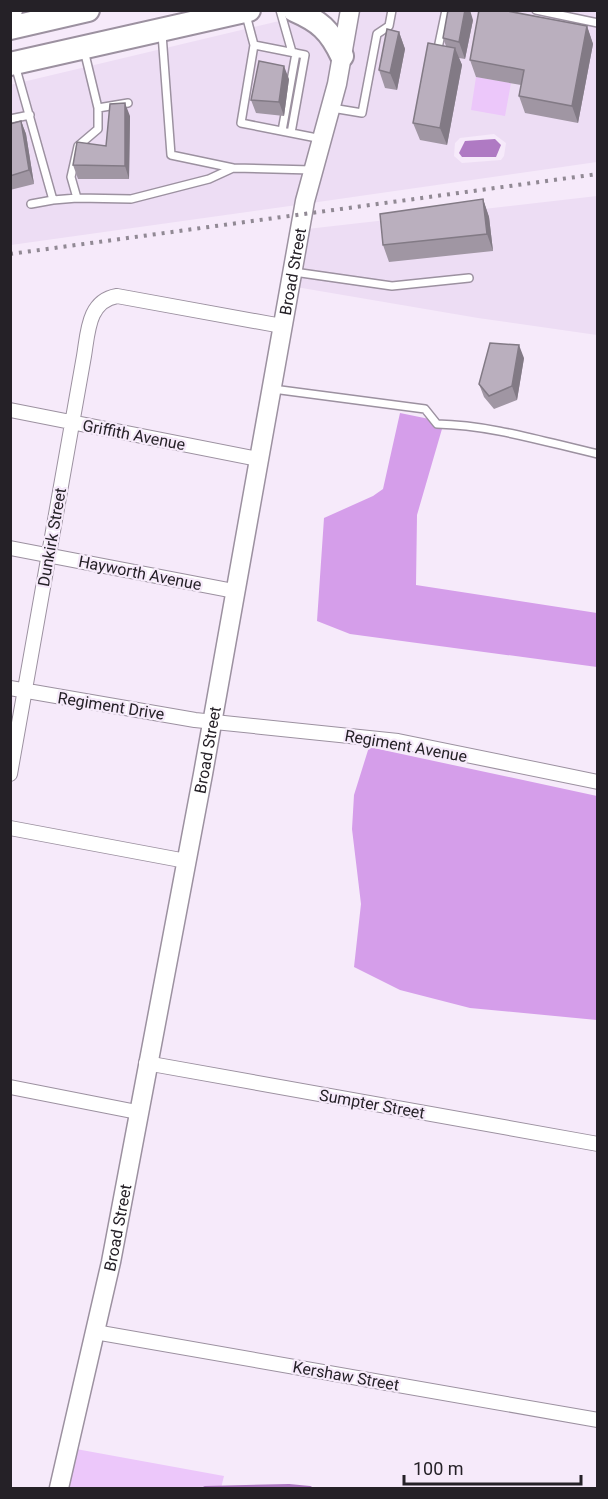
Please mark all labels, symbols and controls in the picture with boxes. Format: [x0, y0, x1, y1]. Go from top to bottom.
street label: Broad Street [275, 226, 310, 317]
street label: Griffith Avenue [81, 416, 187, 454]
street label: Dunkirk Street [34, 486, 70, 588]
street label: Hayworth Avenue [77, 552, 203, 594]
street label: Regiment Drive [56, 688, 166, 724]
street label: Broad Street [190, 705, 224, 795]
street label: Regiment Avenue [343, 726, 469, 766]
street label: Sumpter Street [318, 1085, 426, 1123]
street label: Broad Street [100, 1182, 135, 1273]
street label: Kershaw Street [291, 1357, 401, 1395]
scale bar [404, 1448, 581, 1486]
text: 100 m [413, 1458, 464, 1479]

